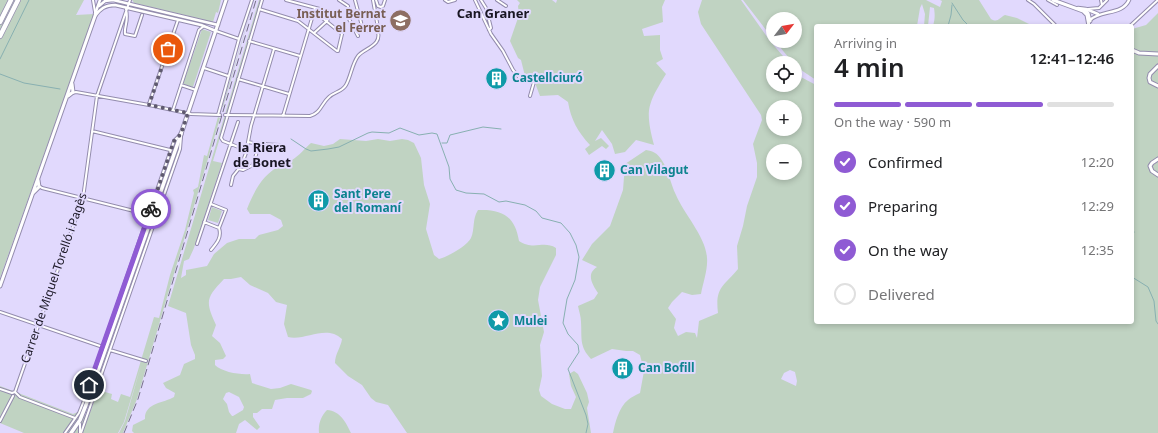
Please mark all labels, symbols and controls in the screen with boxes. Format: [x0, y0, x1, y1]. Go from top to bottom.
district label: Can Graner [457, 4, 530, 22]
place label: Institut Bernat el Ferrer [297, 5, 387, 36]
school or university icon: Institut Bernat el Ferrer [388, 8, 414, 34]
north arrow [766, 12, 802, 48]
map controls [766, 12, 802, 180]
pin [151, 32, 185, 66]
text: Arriving in [834, 34, 897, 52]
icon: bag [157, 38, 179, 60]
text: 12:41–12:46 [1030, 48, 1114, 68]
text: 4 min [834, 49, 905, 85]
button: locate [766, 56, 802, 92]
building icon: Castellciuró [484, 65, 510, 91]
place label: Castellciuró [512, 69, 583, 86]
button: + [766, 100, 802, 136]
text: On the way · 590 m [834, 113, 951, 131]
district label: la Riera de Bonet [233, 138, 291, 171]
button: − [766, 144, 802, 180]
icon: check [834, 151, 856, 173]
text: Confirmed [868, 152, 943, 172]
text: 12:20 [1081, 153, 1114, 171]
building icon: Can Vilagut [592, 157, 618, 183]
place label: Can Vilagut [620, 161, 689, 178]
place label: Sant Pere del Romaní [334, 185, 403, 216]
building icon: Sant Pere del Romaní [306, 188, 332, 214]
courier [131, 189, 171, 229]
street label: Carrer de Miquel Torelló i Pagès [16, 190, 91, 365]
icon: check [834, 195, 856, 217]
text: Preparing [868, 196, 938, 216]
text: 12:29 [1081, 197, 1114, 215]
icon: bike [140, 198, 162, 220]
icon: check [834, 239, 856, 261]
text: On the way [868, 240, 948, 260]
text: 12:35 [1081, 241, 1114, 259]
text: Delivered [868, 284, 935, 304]
place icon: Mulei [486, 308, 512, 334]
place label: Mulei [514, 312, 547, 329]
building icon: Can Bofill [609, 355, 635, 381]
place label: Can Bofill [638, 359, 695, 376]
pin [72, 368, 106, 402]
icon: home [78, 374, 100, 396]

